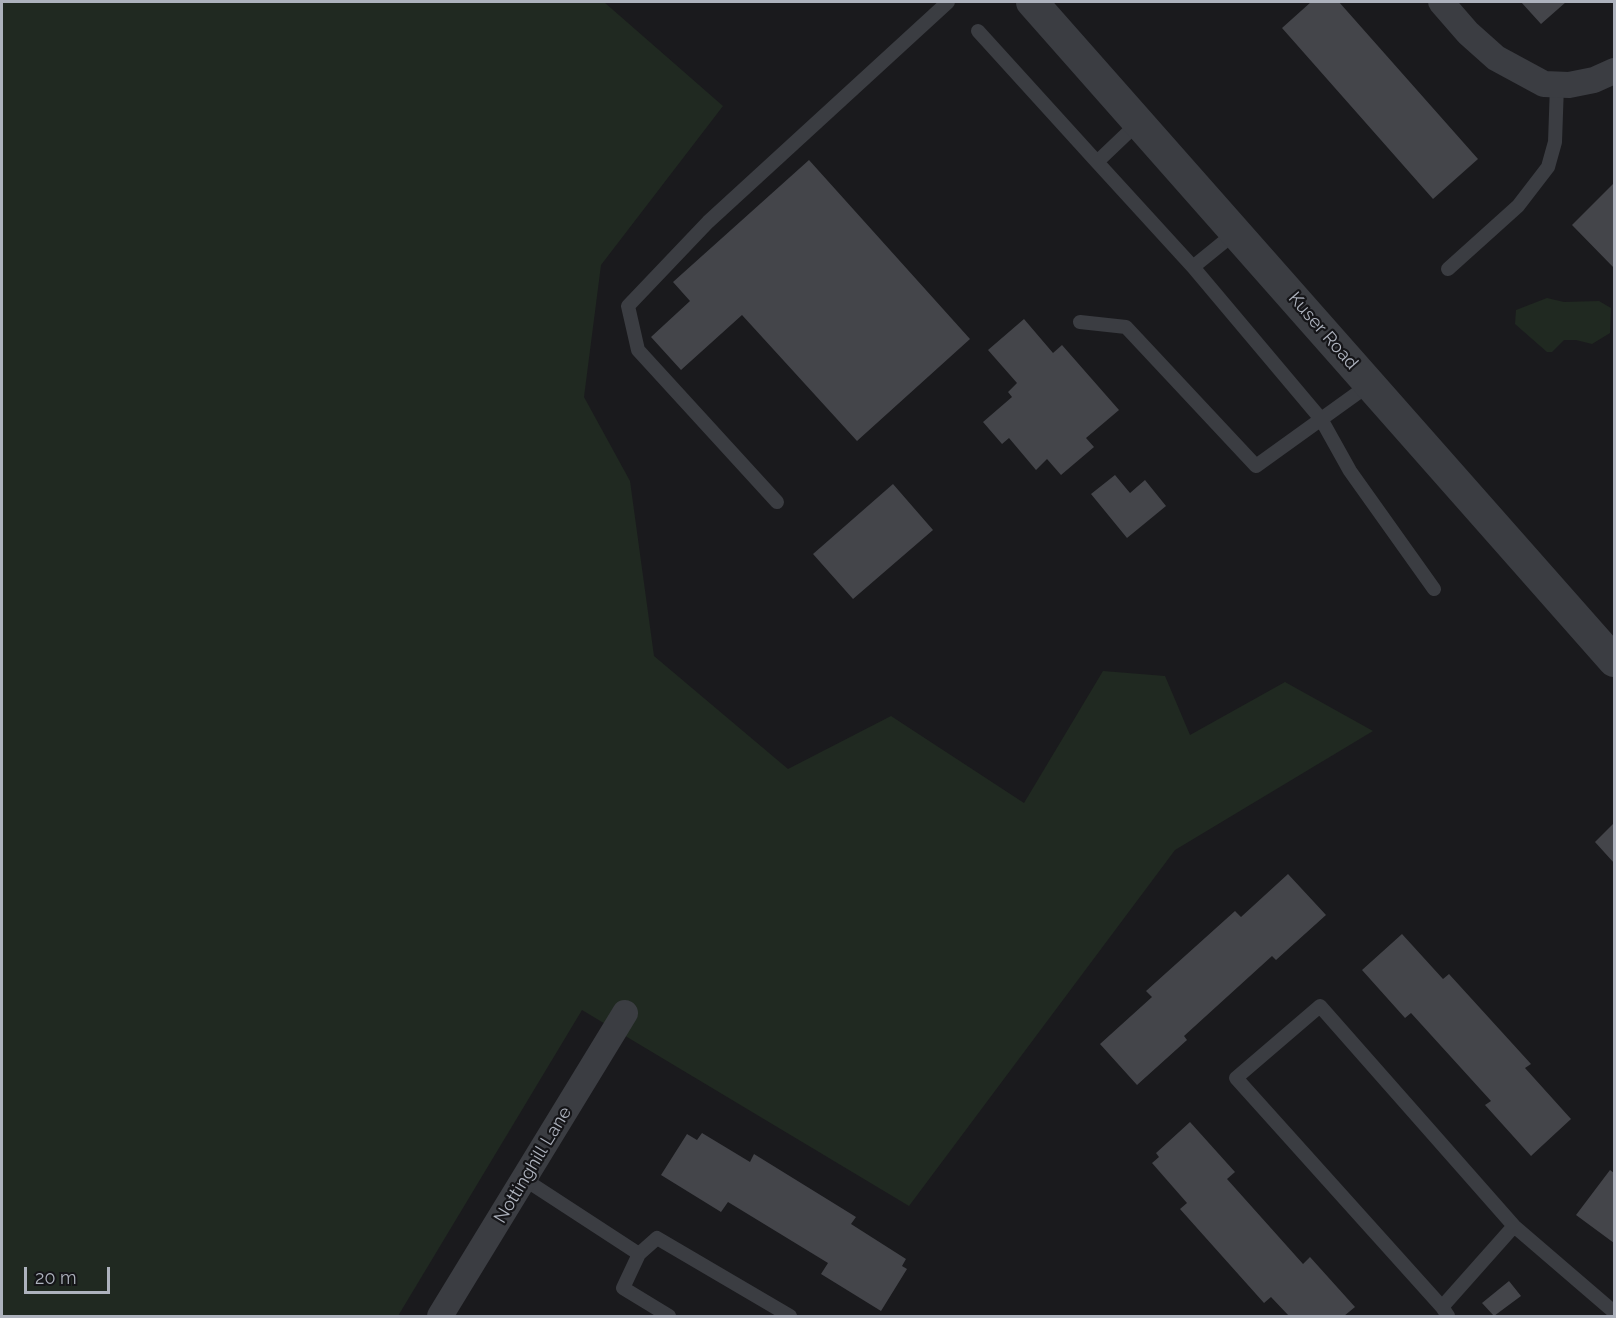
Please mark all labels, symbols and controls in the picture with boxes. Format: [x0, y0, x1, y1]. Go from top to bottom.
street label: Kuser Road [1284, 288, 1362, 374]
street label: Nottinghill Lane [490, 1103, 576, 1227]
scale bar [27, 1255, 112, 1293]
text: 20 m [35, 1267, 77, 1288]

